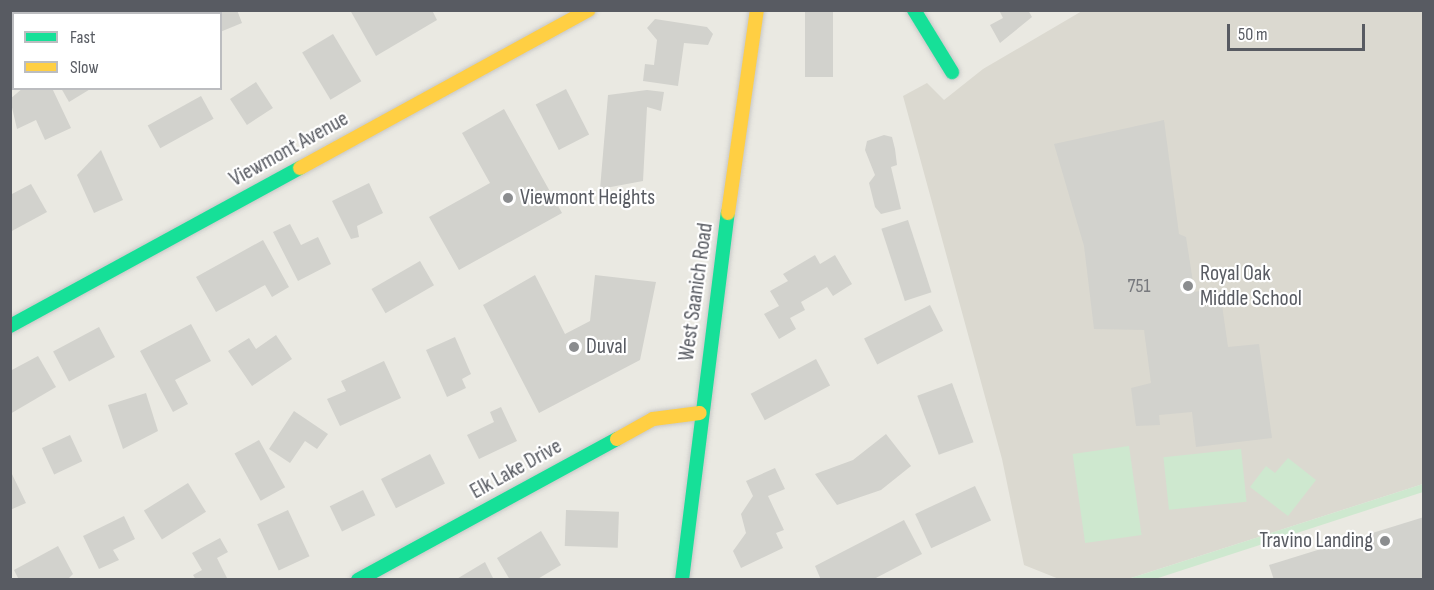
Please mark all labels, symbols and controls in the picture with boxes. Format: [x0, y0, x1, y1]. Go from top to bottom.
legend [12, 12, 222, 90]
scale bar [1230, 12, 1368, 50]
text: 50 m [1238, 24, 1268, 45]
text: Fast [70, 27, 95, 48]
text: Slow [70, 57, 99, 78]
street label: Viewmont Avenue [225, 105, 353, 193]
place label: Viewmont Heights [520, 185, 655, 211]
marker: Viewmont Heights [501, 191, 515, 205]
street label: West Saanich Road [673, 221, 719, 363]
place label: Royal Oak Middle School [1200, 260, 1302, 312]
house number: 751 [1127, 274, 1151, 298]
marker: Royal Oak Middle School [1181, 279, 1195, 293]
place label: Duval [586, 334, 627, 360]
marker: Duval [567, 340, 581, 354]
street label: Elk Lake Drive [466, 433, 566, 505]
place label: Travino Landing [1259, 528, 1373, 554]
marker: Travino Landing [1378, 534, 1392, 548]

